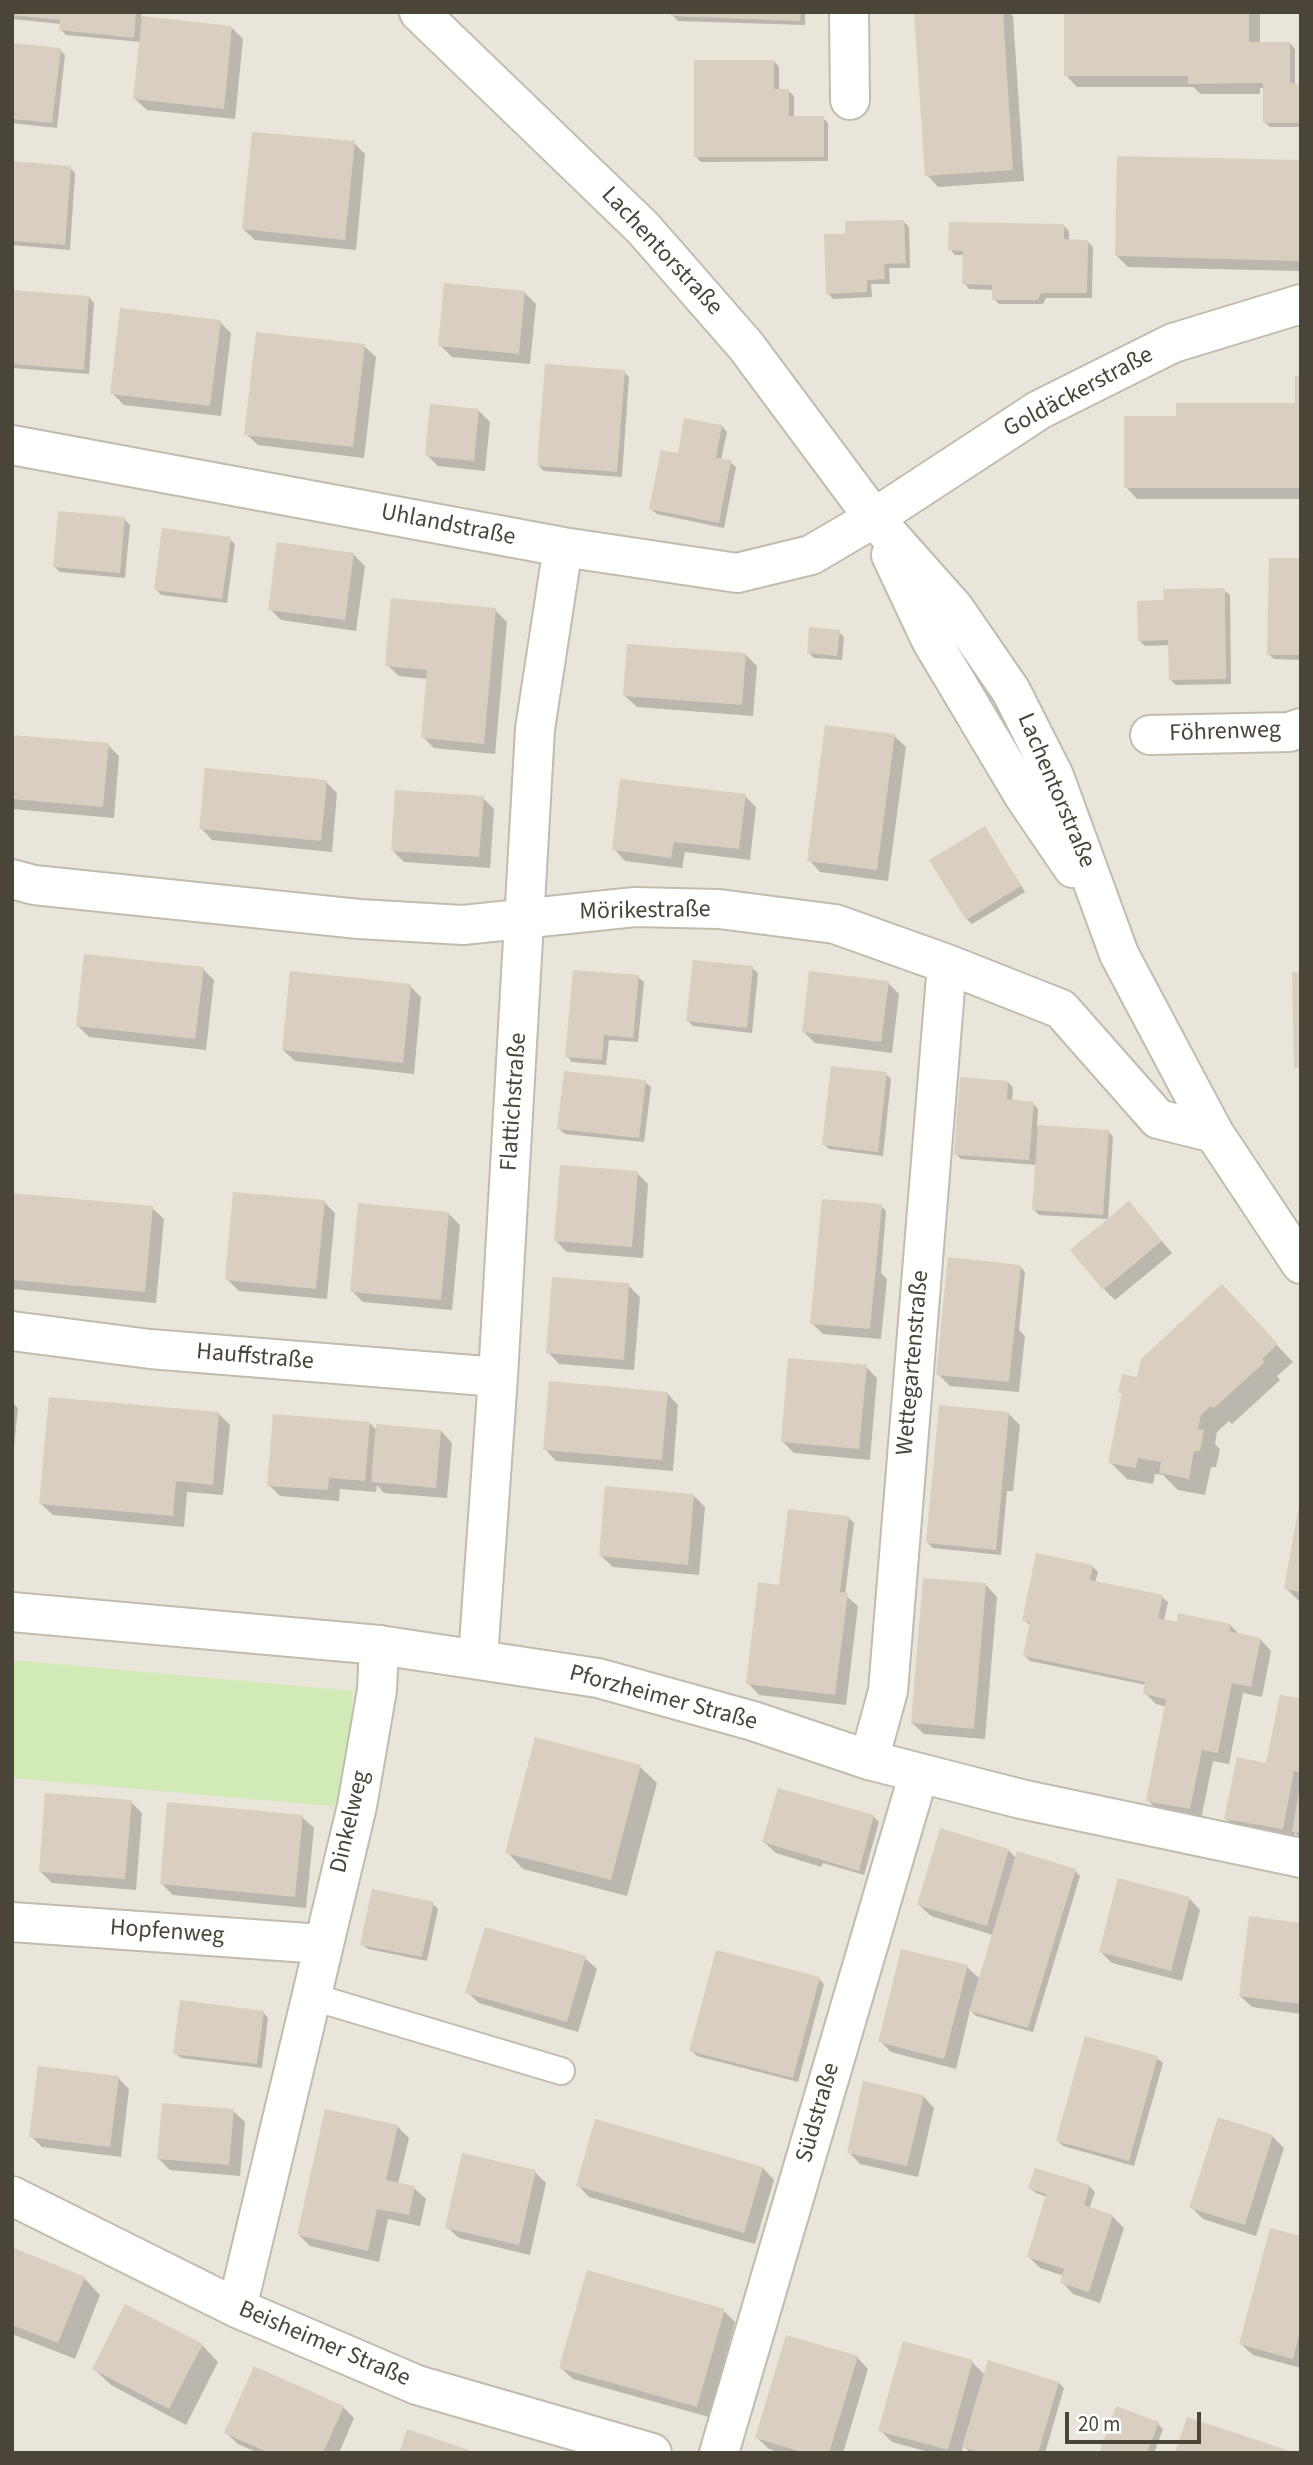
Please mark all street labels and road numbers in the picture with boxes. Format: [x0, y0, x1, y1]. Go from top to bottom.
street label: Lachentorstraße [594, 182, 728, 322]
street label: Goldäckerstraße [999, 342, 1159, 444]
street label: Uhlandstraße [378, 499, 518, 553]
street label: Lachentorstraße [1009, 709, 1101, 873]
street label: Föhrenweg [1169, 717, 1281, 749]
street label: Mörikestraße [579, 896, 711, 928]
street label: Flattichstraße [496, 1032, 534, 1172]
street label: Wettegartenstraße [892, 1269, 936, 1457]
street label: Hauffstraße [195, 1339, 315, 1377]
street label: Pforzheimer Straße [566, 1660, 760, 1738]
street label: Dinkelweg [325, 1768, 377, 1876]
street label: Hopfenweg [109, 1915, 225, 1951]
street label: Südstraße [791, 2060, 847, 2166]
street label: Beisheimer Straße [234, 2296, 414, 2394]

